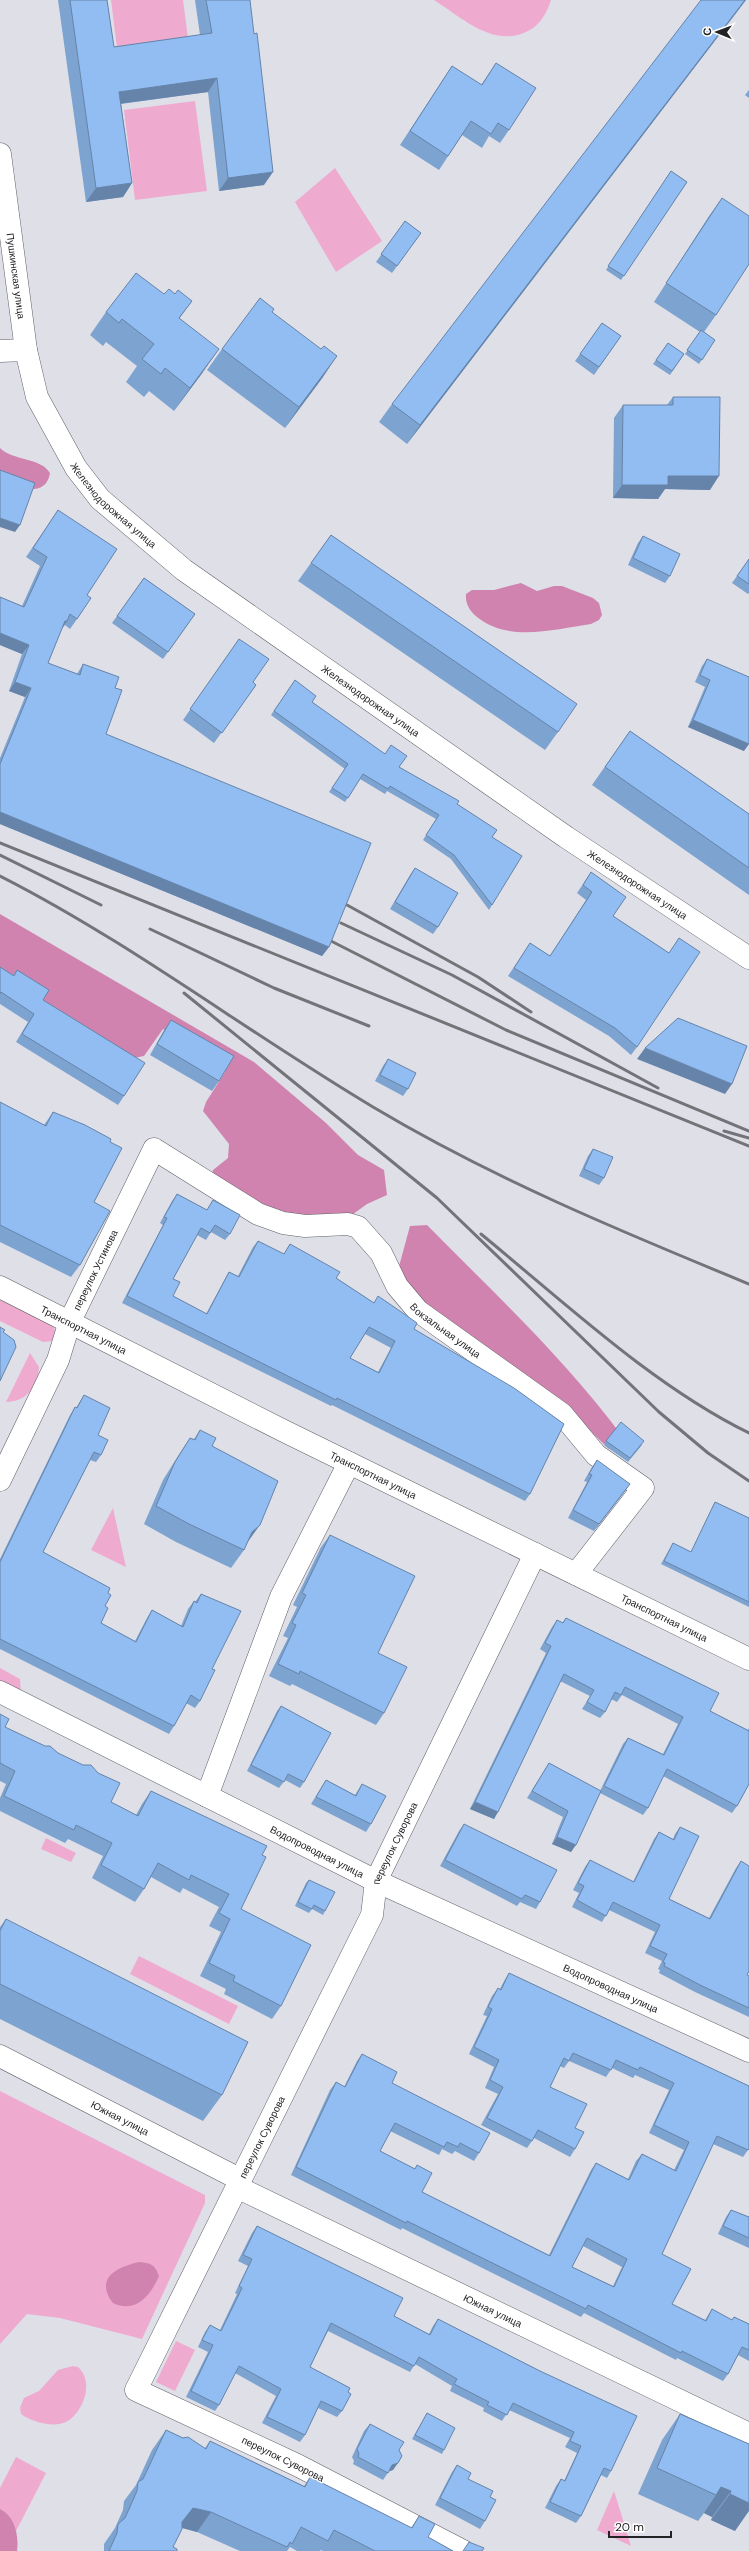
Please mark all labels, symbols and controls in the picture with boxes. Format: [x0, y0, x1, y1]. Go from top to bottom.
north arrow [697, 12, 737, 52]
text: С [700, 28, 714, 36]
street label: Пушкинская улица [4, 232, 28, 320]
street label: Железнодорожная улица [68, 460, 160, 551]
street label: Железнодорожная улица [319, 662, 423, 740]
street label: Железнодорожная улица [585, 847, 690, 922]
street label: переулок Устинова [70, 1227, 120, 1312]
street label: Вокзальная улица [407, 1300, 484, 1361]
street label: Транспортная улица [39, 1302, 129, 1357]
street label: Транспортная улица [328, 1448, 419, 1502]
street label: Транспортная улица [619, 1591, 710, 1644]
street label: переулок Суворова [369, 1800, 420, 1885]
street label: Водопроводная улица [268, 1822, 367, 1881]
street label: Водопроводная улица [561, 1961, 661, 2016]
street label: переулок Суворова [236, 2093, 288, 2180]
street label: Южная улица [89, 2097, 152, 2138]
street label: Южная улица [461, 2291, 525, 2330]
street label: переулок Суворова [240, 2433, 327, 2485]
scale bar [609, 2513, 671, 2539]
text: 20 m [615, 2519, 644, 2535]

